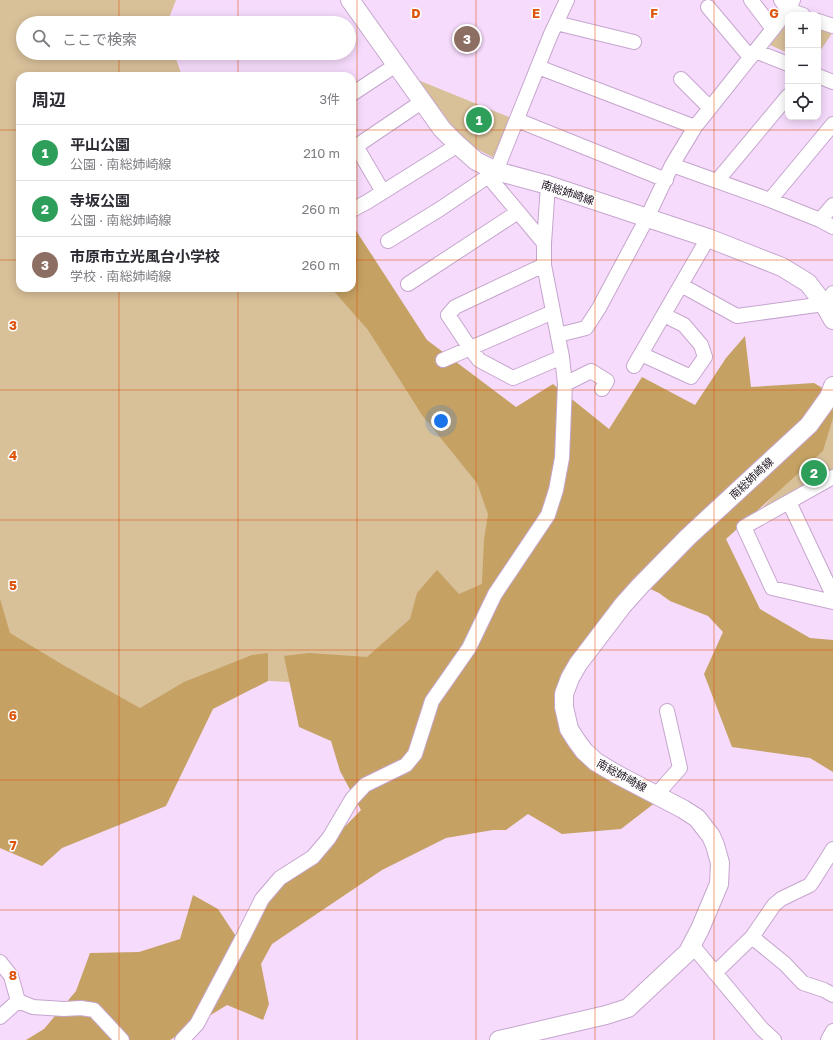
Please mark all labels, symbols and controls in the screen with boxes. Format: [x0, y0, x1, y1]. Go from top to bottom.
text: D [411, 5, 421, 21]
text: E [532, 5, 540, 21]
text: F [650, 5, 658, 21]
text: G [769, 5, 779, 21]
map controls [785, 12, 821, 120]
button: + [785, 12, 821, 48]
search box [16, 16, 356, 60]
pin: 3 [454, 24, 480, 54]
icon: search [30, 27, 52, 49]
text: ここで検索 [62, 30, 137, 48]
button: − [785, 48, 821, 84]
button: locate [785, 84, 821, 120]
text: 周辺 [32, 89, 66, 110]
text: 3件 [319, 91, 340, 107]
pin: 1 [466, 105, 492, 135]
text: 平山公園 [70, 135, 130, 153]
text: 1 [42, 145, 48, 161]
text: 210 m [303, 145, 340, 161]
text: 公園 · 南総姉崎線 [70, 156, 171, 172]
street label: 南総姉崎線 [540, 177, 596, 207]
text: 寺坂公園 [70, 191, 130, 209]
text: 2 [41, 201, 49, 217]
text: 260 m [302, 201, 340, 217]
text: 公園 · 南総姉崎線 [70, 212, 171, 228]
text: 市原市立光風台小学校 [70, 247, 220, 265]
text: 3 [41, 257, 49, 273]
text: 260 m [302, 257, 340, 273]
text: 学校 · 南総姉崎線 [70, 268, 171, 284]
text: 3 [9, 317, 17, 333]
your location [431, 411, 451, 431]
text: 4 [9, 447, 17, 463]
street label: 南総姉崎線 [726, 454, 776, 502]
pin: 2 [801, 458, 827, 488]
text: 5 [9, 577, 17, 593]
text: 6 [9, 707, 17, 723]
street label: 南総姉崎線 [595, 756, 649, 794]
text: 7 [9, 837, 17, 853]
text: 8 [9, 967, 17, 983]

